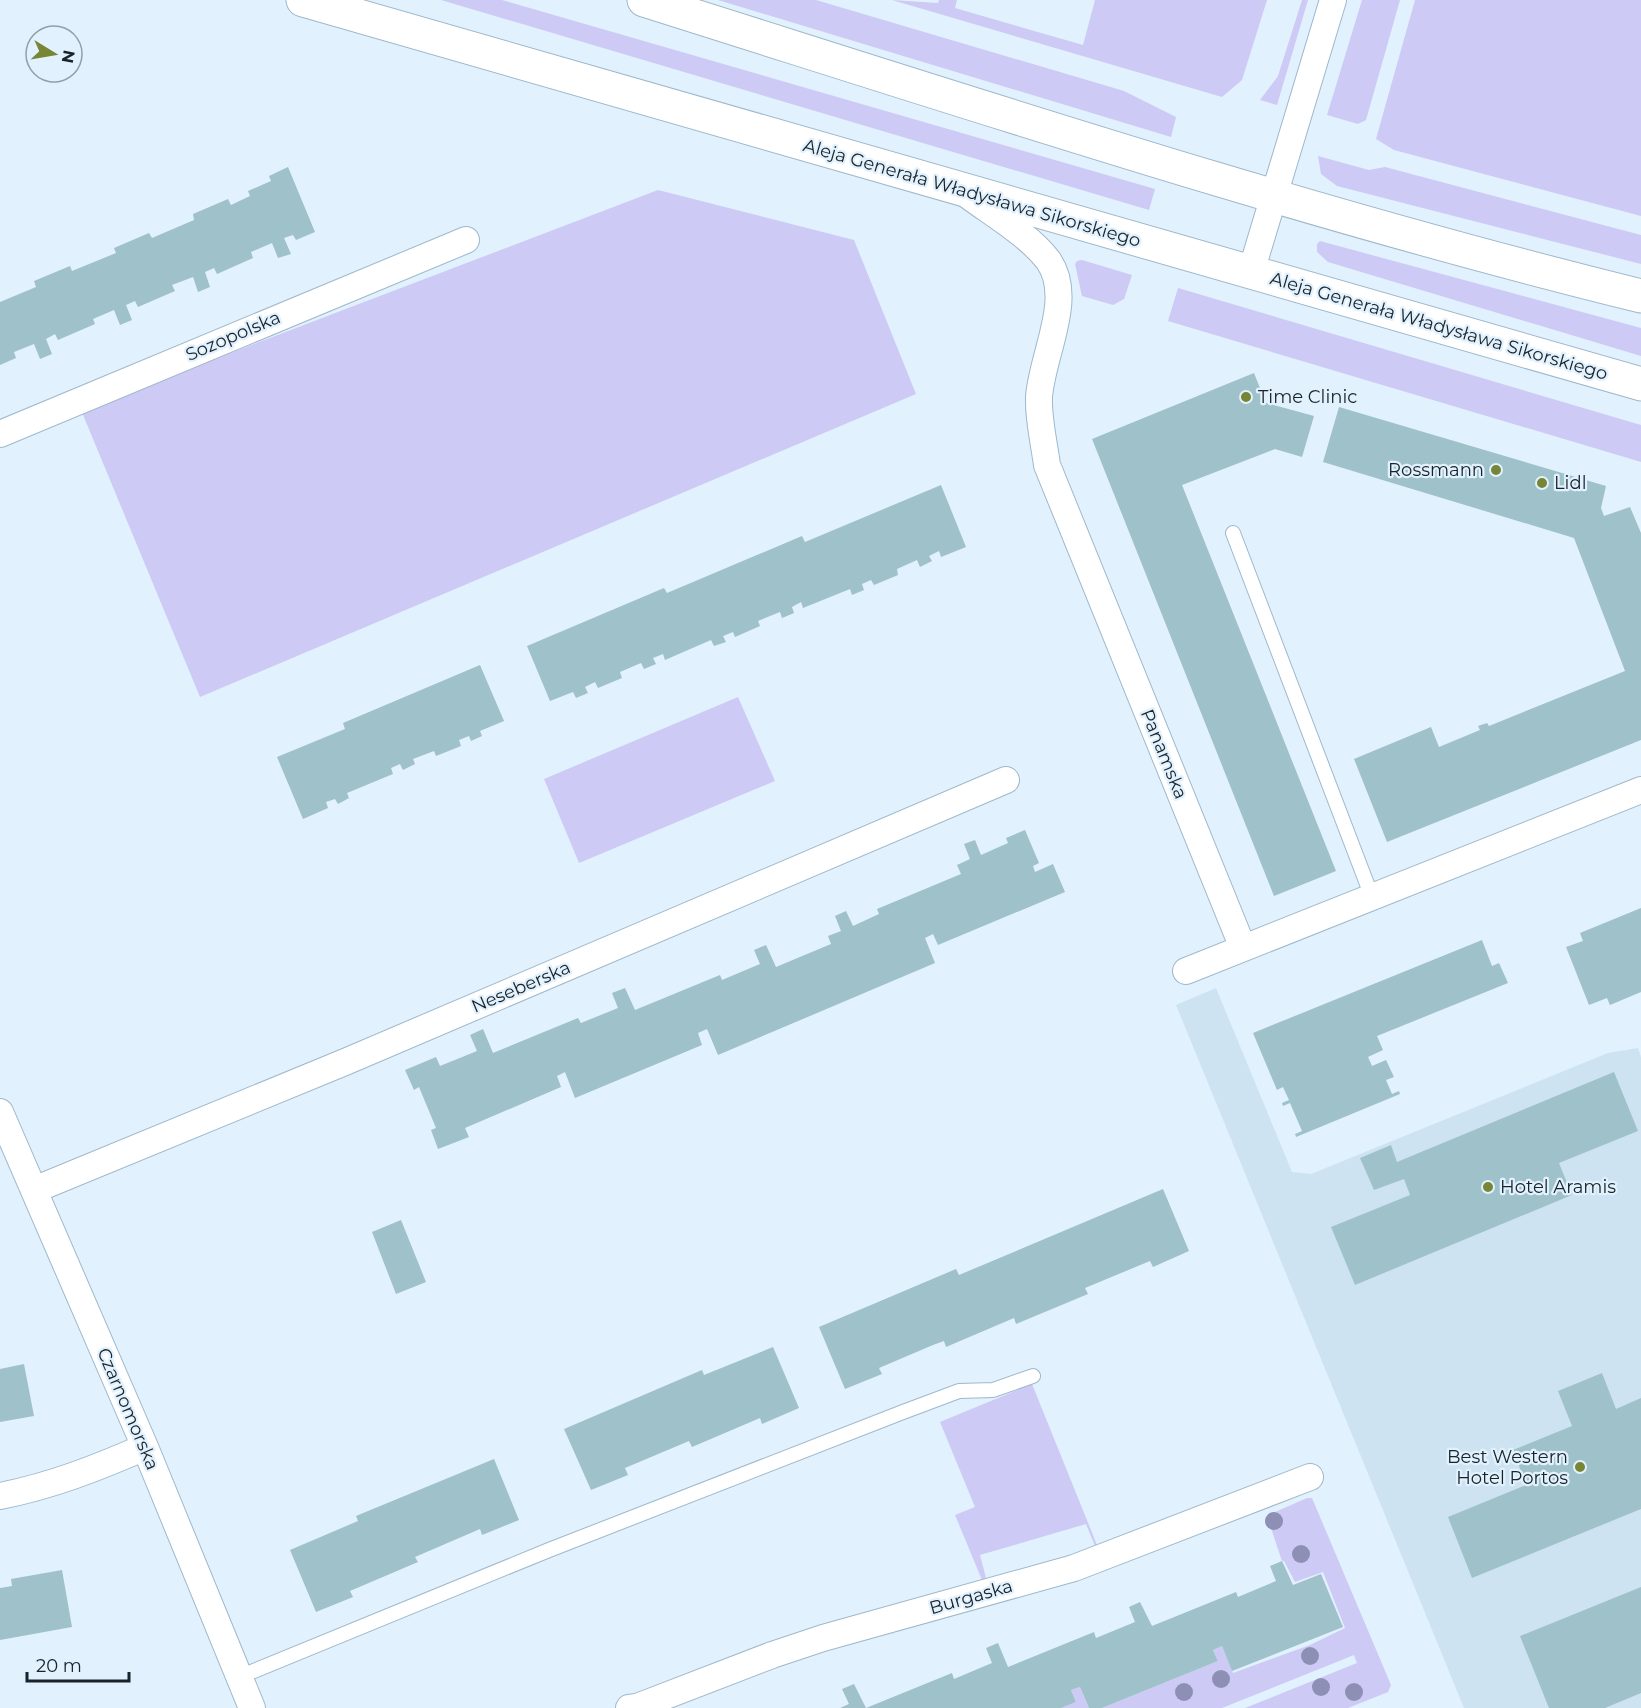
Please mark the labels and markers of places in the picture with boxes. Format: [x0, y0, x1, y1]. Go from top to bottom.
place label: Time Clinic [1258, 386, 1357, 408]
marker: Time Clinic [1239, 390, 1253, 404]
place label: Rossmann [1388, 459, 1484, 481]
marker: Rossmann [1489, 463, 1503, 477]
place label: Lidl [1554, 472, 1587, 494]
marker: Lidl [1535, 476, 1549, 490]
place label: Hotel Aramis [1500, 1176, 1616, 1198]
marker: Hotel Aramis [1481, 1180, 1495, 1194]
place label: Best Western Hotel Portos [1447, 1446, 1568, 1489]
marker: Best Western Hotel Portos [1573, 1460, 1587, 1474]

